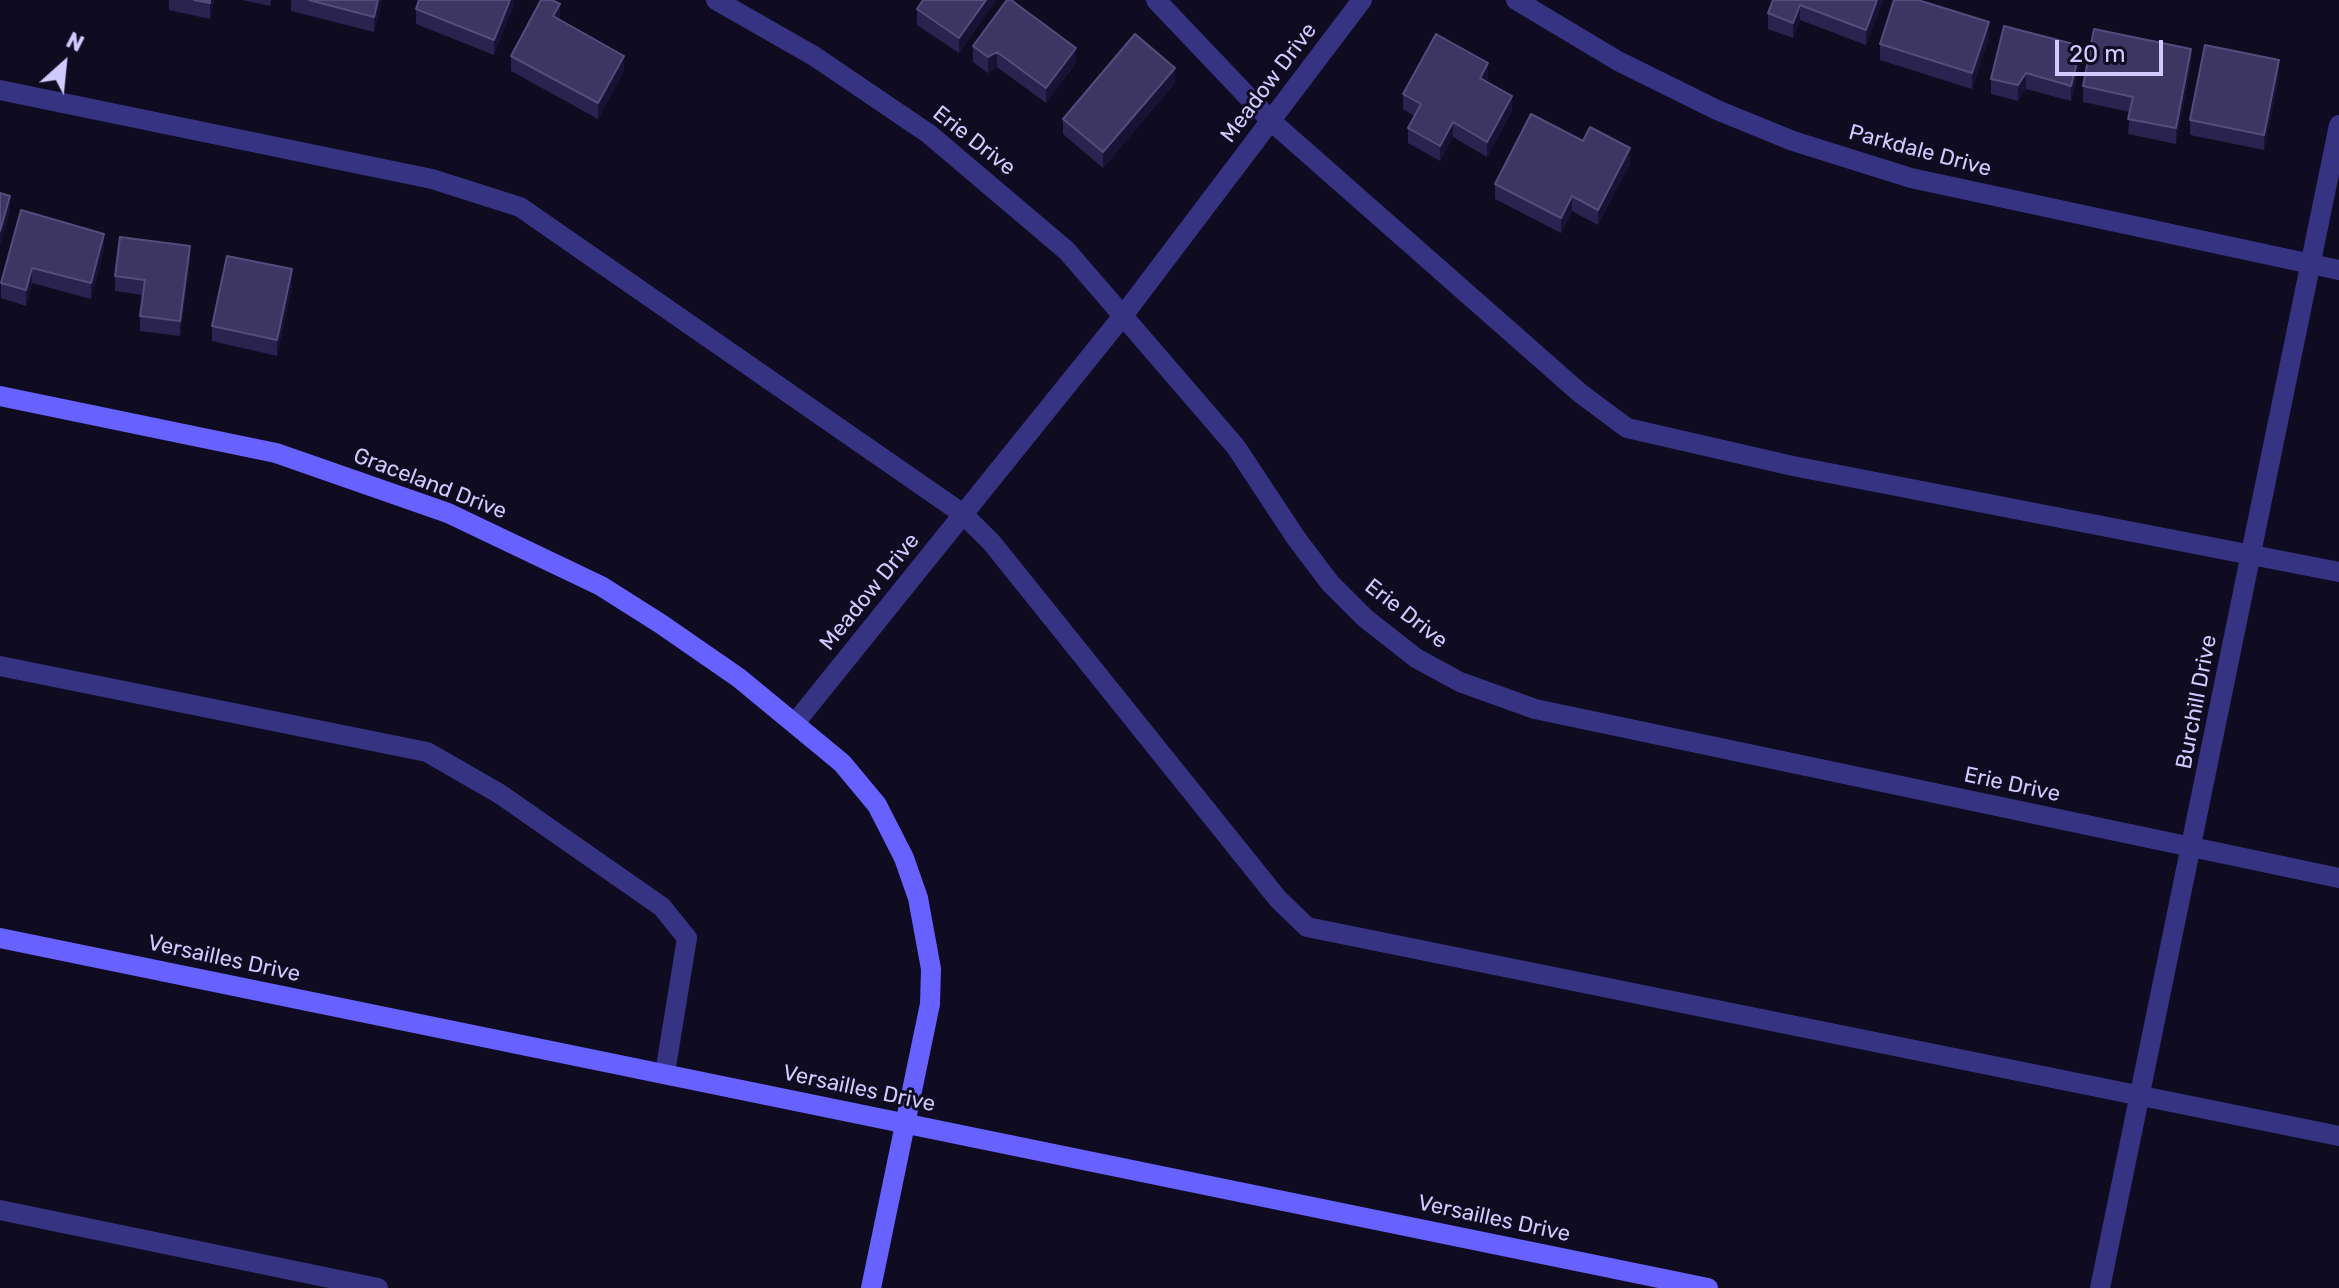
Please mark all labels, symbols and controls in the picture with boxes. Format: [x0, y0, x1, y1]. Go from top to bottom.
street label: Meadow Drive [1215, 18, 1323, 148]
north arrow [24, 24, 104, 104]
scale bar [2059, 24, 2167, 74]
text: N [62, 27, 88, 58]
text: 20 m [2069, 40, 2126, 68]
street label: Erie Drive [927, 101, 1021, 181]
street label: Parkdale Drive [1846, 119, 1994, 183]
street label: Graceland Drive [350, 443, 510, 525]
street label: Meadow Drive [815, 528, 925, 656]
street label: Erie Drive [1359, 574, 1453, 654]
street label: Burchill Drive [2171, 633, 2223, 771]
street label: Erie Drive [1961, 762, 2063, 808]
street label: Versailles Drive [145, 930, 303, 988]
street label: Versailles Drive [780, 1060, 938, 1118]
street label: Versailles Drive [1415, 1190, 1573, 1248]

